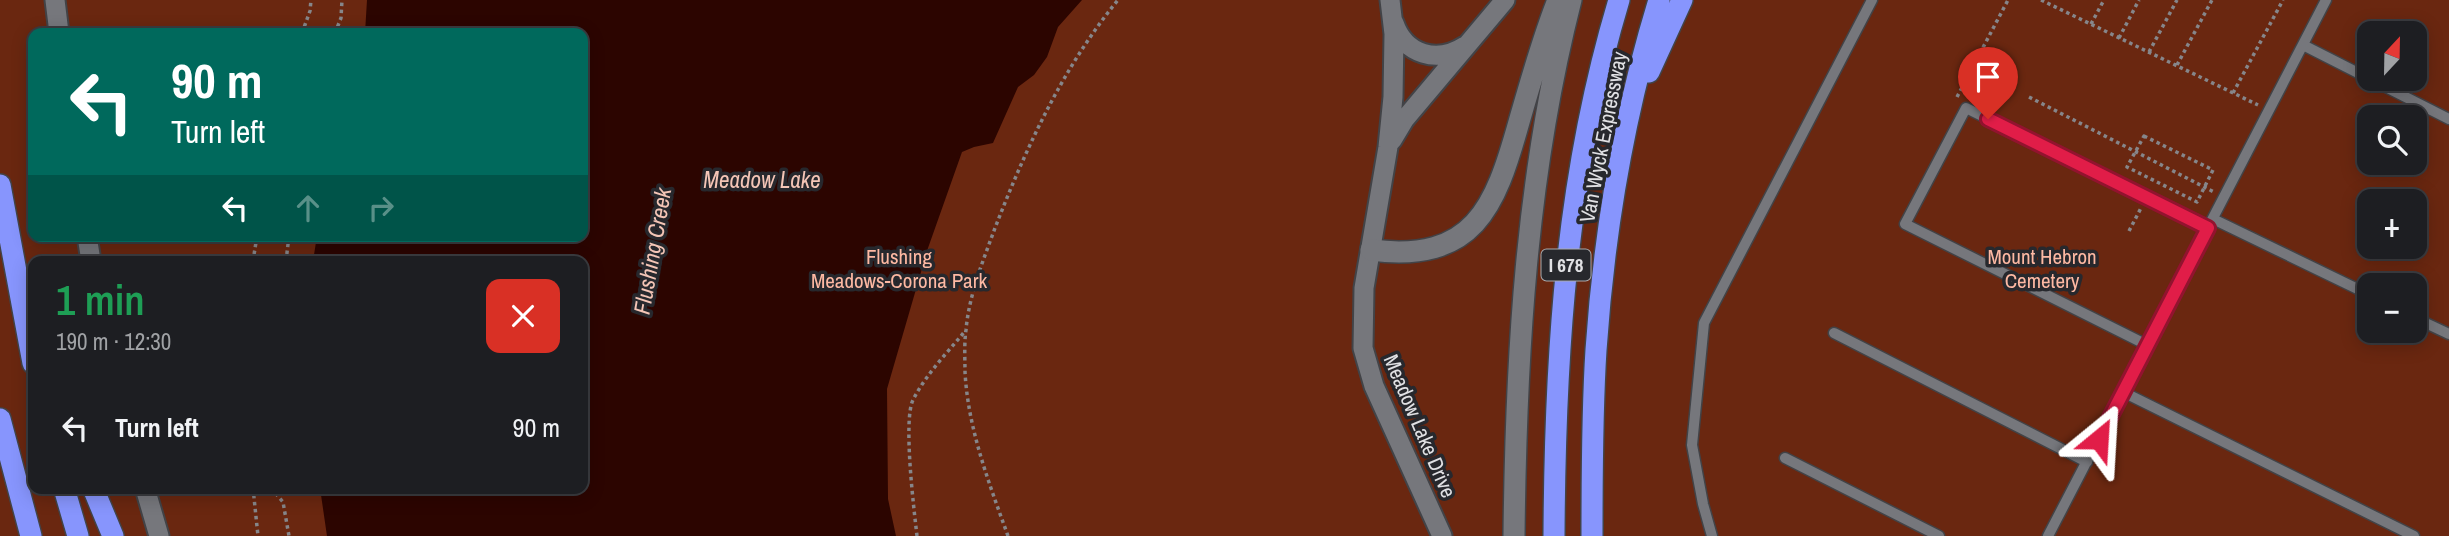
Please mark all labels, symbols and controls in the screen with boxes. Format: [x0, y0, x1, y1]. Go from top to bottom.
north arrow [2357, 21, 2427, 91]
map controls [2357, 21, 2427, 343]
text: 90 m [171, 47, 263, 113]
pin [1958, 47, 2018, 119]
street label: Van Wyck Expressway [1572, 49, 1634, 225]
icon: left [56, 56, 147, 147]
icon: arrive [1969, 58, 2007, 96]
button: search [2357, 105, 2427, 175]
text: Turn left [171, 110, 265, 153]
water label: Meadow Lake [703, 164, 821, 195]
water label: Flushing Creek [626, 184, 679, 317]
icon: left [216, 189, 254, 227]
icon: ahead [289, 189, 327, 227]
icon: right [362, 189, 400, 227]
button: + [2357, 189, 2427, 259]
park label: Flushing Meadows-Corona Park [811, 242, 987, 295]
park label: Mount Hebron Cemetery [1987, 242, 2097, 295]
road number: I 678 [1542, 249, 1590, 280]
text: 1 min [56, 272, 145, 328]
button: − [2357, 273, 2427, 343]
button: close [486, 279, 560, 353]
text: 190 m · 12:30 [56, 326, 171, 357]
street label: Meadow Lake Drive [1377, 350, 1463, 502]
position arrow [2062, 402, 2136, 476]
icon: left [56, 409, 94, 447]
text: Turn left [115, 410, 199, 445]
text: 90 m [513, 410, 560, 445]

